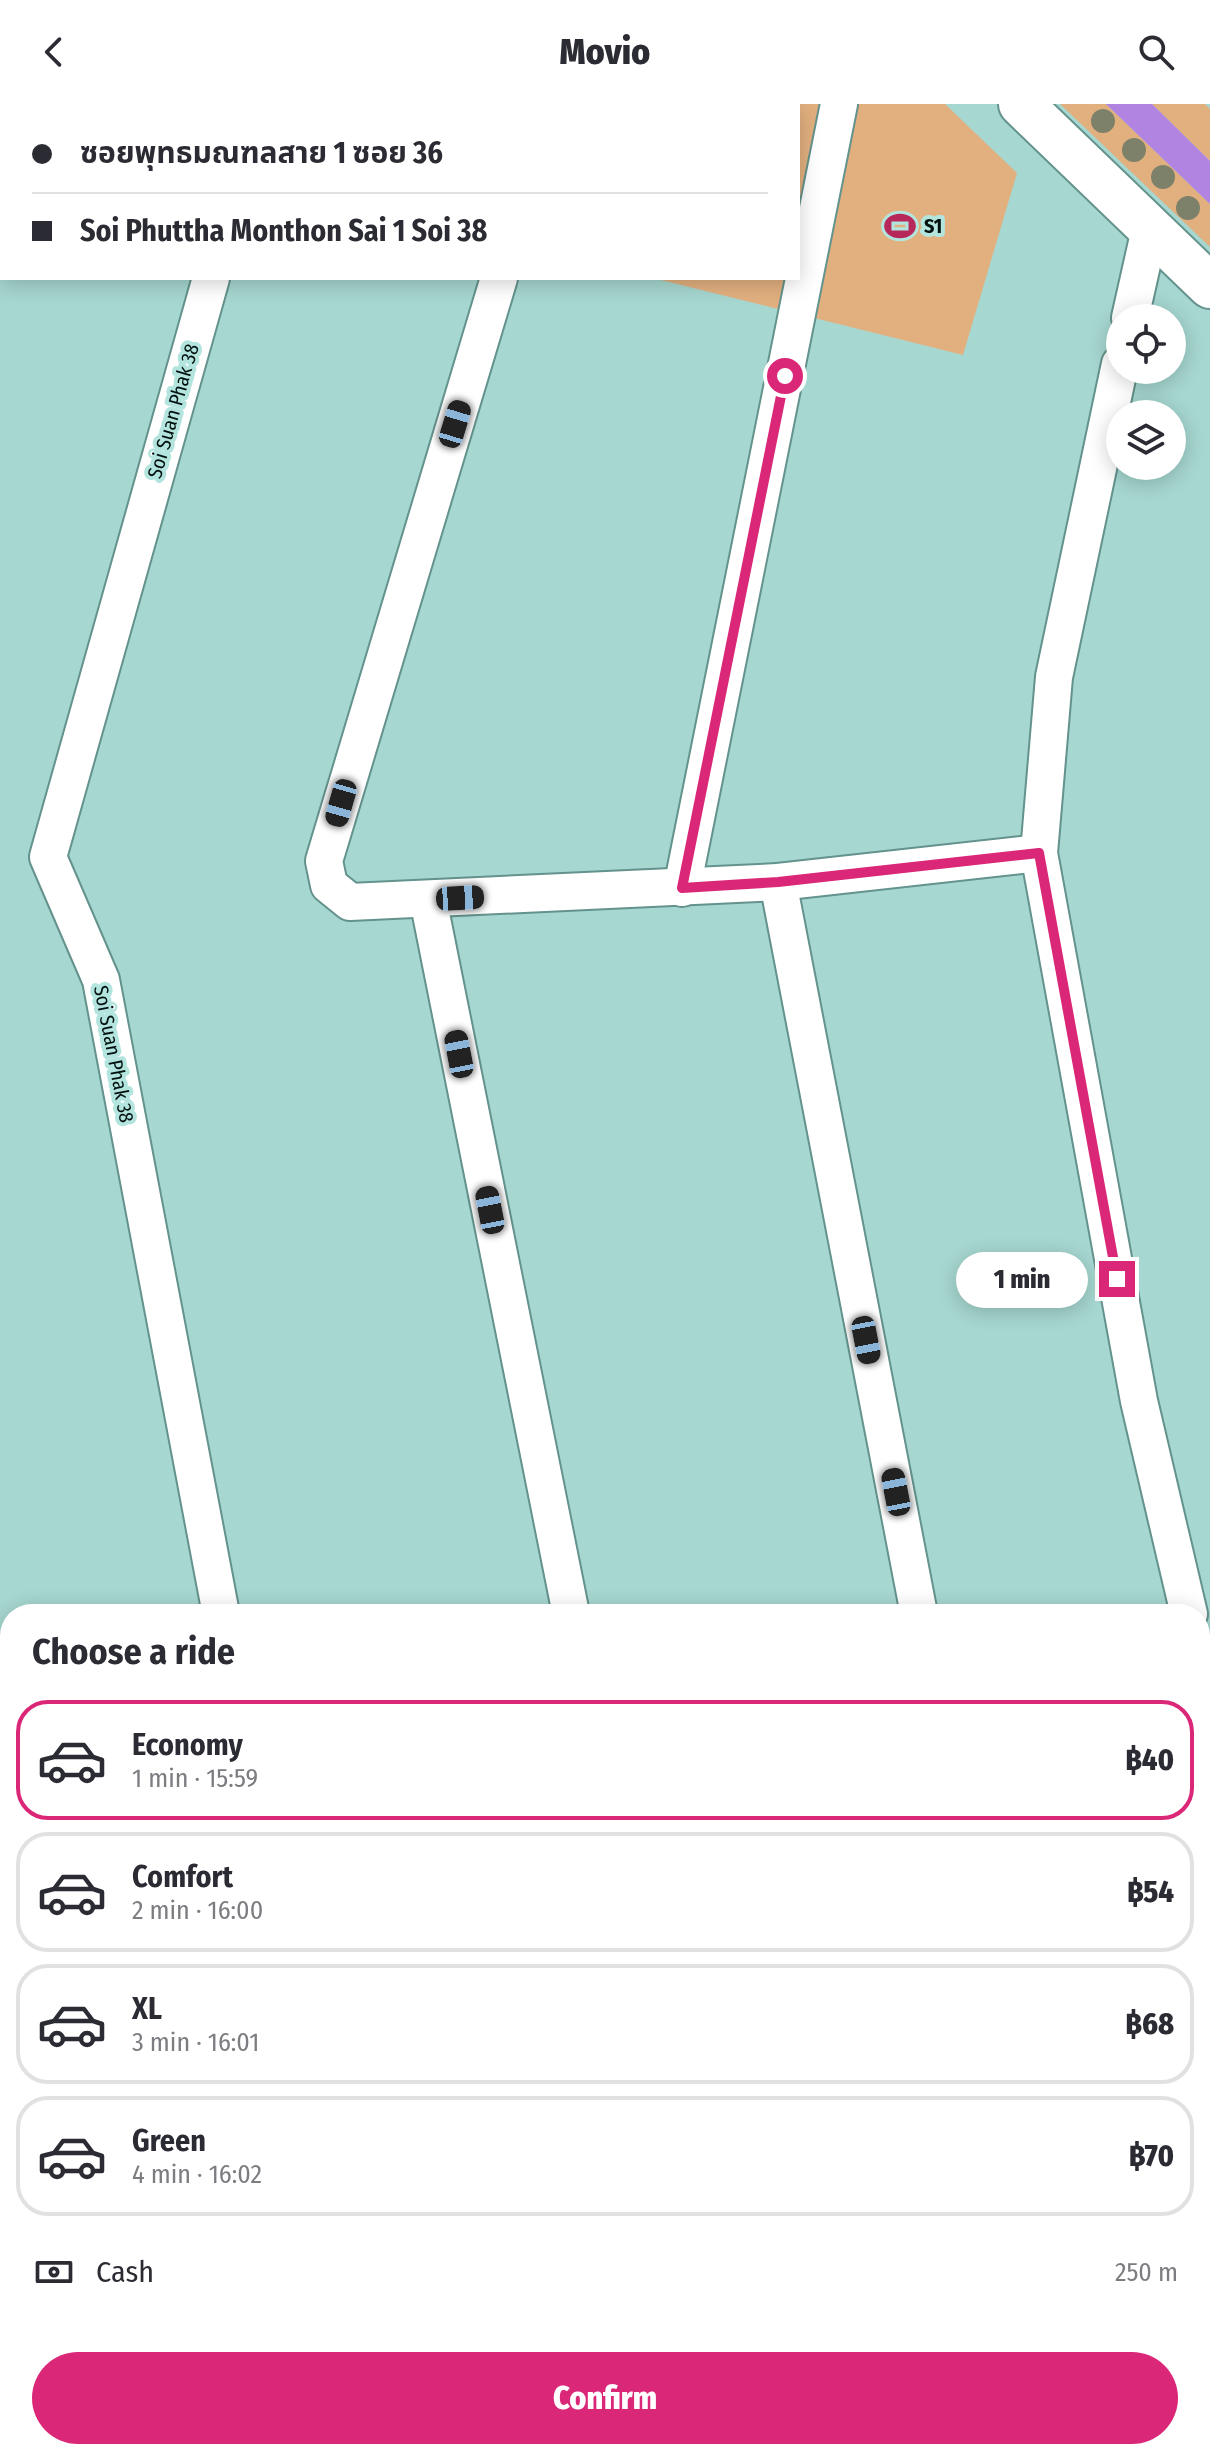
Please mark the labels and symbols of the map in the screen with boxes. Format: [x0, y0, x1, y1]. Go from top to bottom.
sports icon: S1 [883, 209, 917, 243]
place label: S1 [924, 214, 942, 238]
street label: Soi Suan Phak 38 [142, 341, 204, 481]
route start [767, 358, 803, 394]
car [437, 398, 473, 450]
car [323, 777, 359, 829]
car [435, 885, 485, 911]
street label: Soi Suan Phak 38 [89, 983, 139, 1125]
car [443, 1028, 475, 1080]
car [474, 1184, 506, 1236]
callout: 1 min [957, 1251, 1089, 1307]
route end [1099, 1261, 1135, 1297]
car [850, 1314, 882, 1366]
car [880, 1466, 912, 1518]

